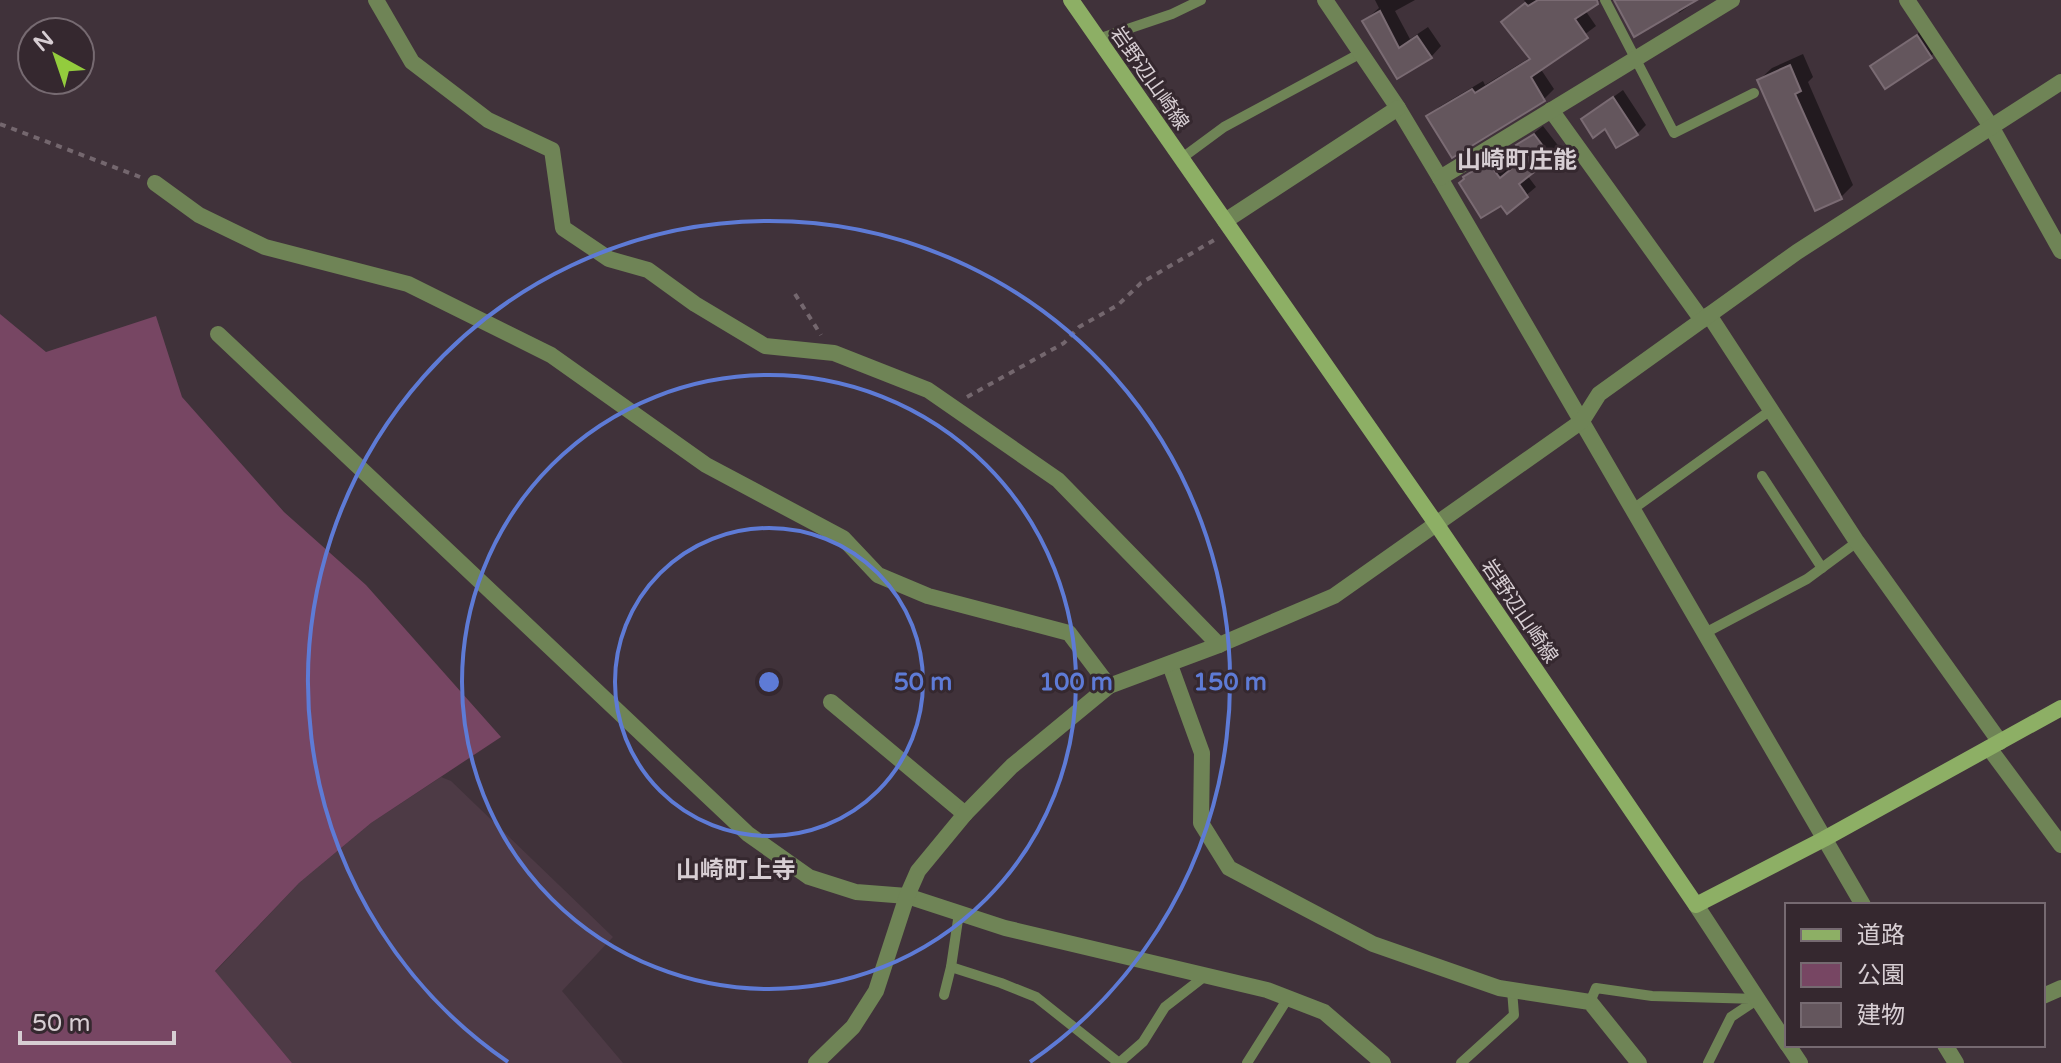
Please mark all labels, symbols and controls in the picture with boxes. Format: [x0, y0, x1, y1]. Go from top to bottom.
north arrow [16, 16, 96, 96]
street label: 岩野辺山崎線 [1105, 23, 1193, 135]
text: N [29, 26, 59, 57]
district label: 山崎町庄能 [1457, 146, 1577, 175]
street label: 岩野辺山崎線 [1476, 555, 1563, 668]
centre of rings [755, 668, 783, 696]
text: 50 m [894, 668, 952, 697]
text: 100 m [1039, 668, 1113, 697]
text: 150 m [1193, 668, 1267, 697]
district label: 山崎町上寺 [676, 856, 796, 885]
legend [1785, 903, 2045, 1047]
text: 道路 [1857, 921, 1905, 950]
text: 公園 [1857, 961, 1905, 990]
scale bar [20, 995, 174, 1045]
text: 建物 [1857, 1001, 1905, 1030]
text: 50 m [32, 1009, 90, 1038]

